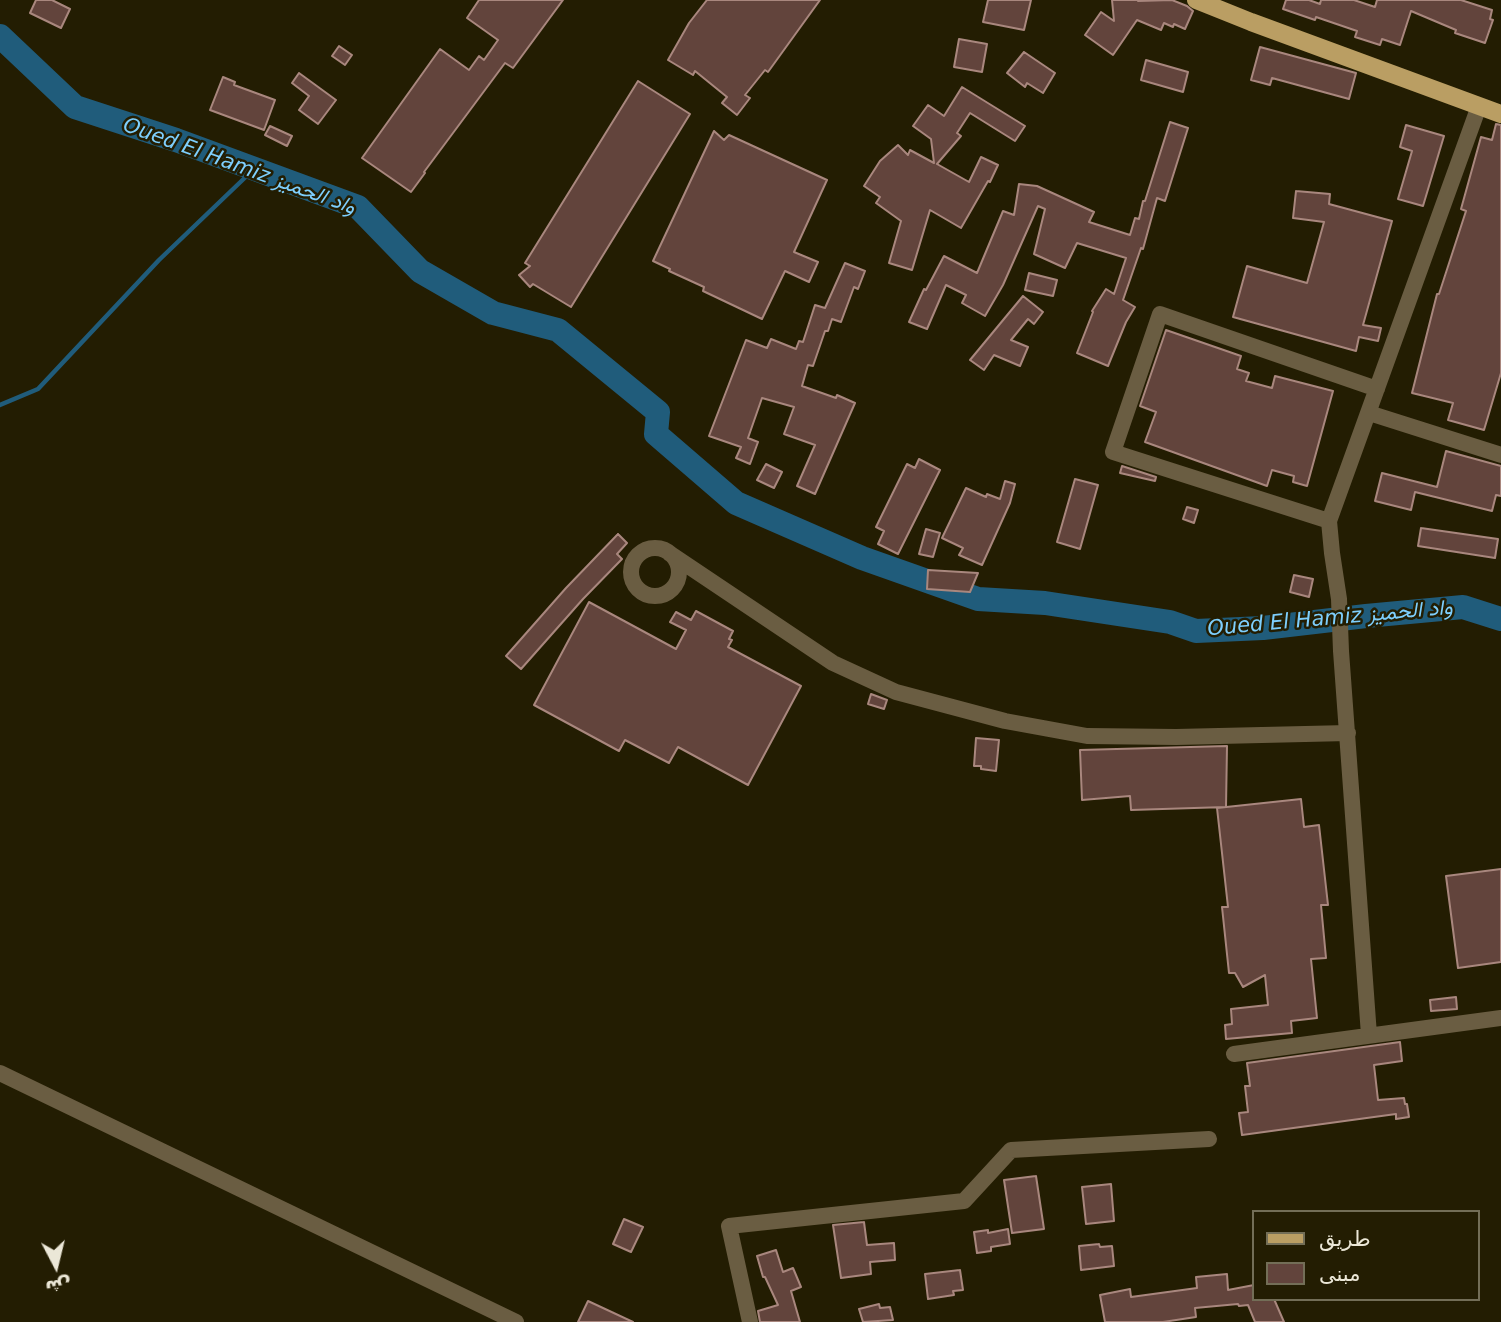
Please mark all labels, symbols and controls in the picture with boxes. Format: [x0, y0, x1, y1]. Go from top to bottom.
water label: Oued El Hamiz واد الحميز [119, 113, 359, 221]
water label: Oued El Hamiz واد الحميز [1206, 596, 1454, 642]
legend [1252, 1210, 1480, 1301]
text: طريق [1319, 1227, 1371, 1251]
north arrow [21, 1231, 91, 1301]
text: مبنى [1319, 1262, 1360, 1286]
text: ش [44, 1274, 73, 1299]

